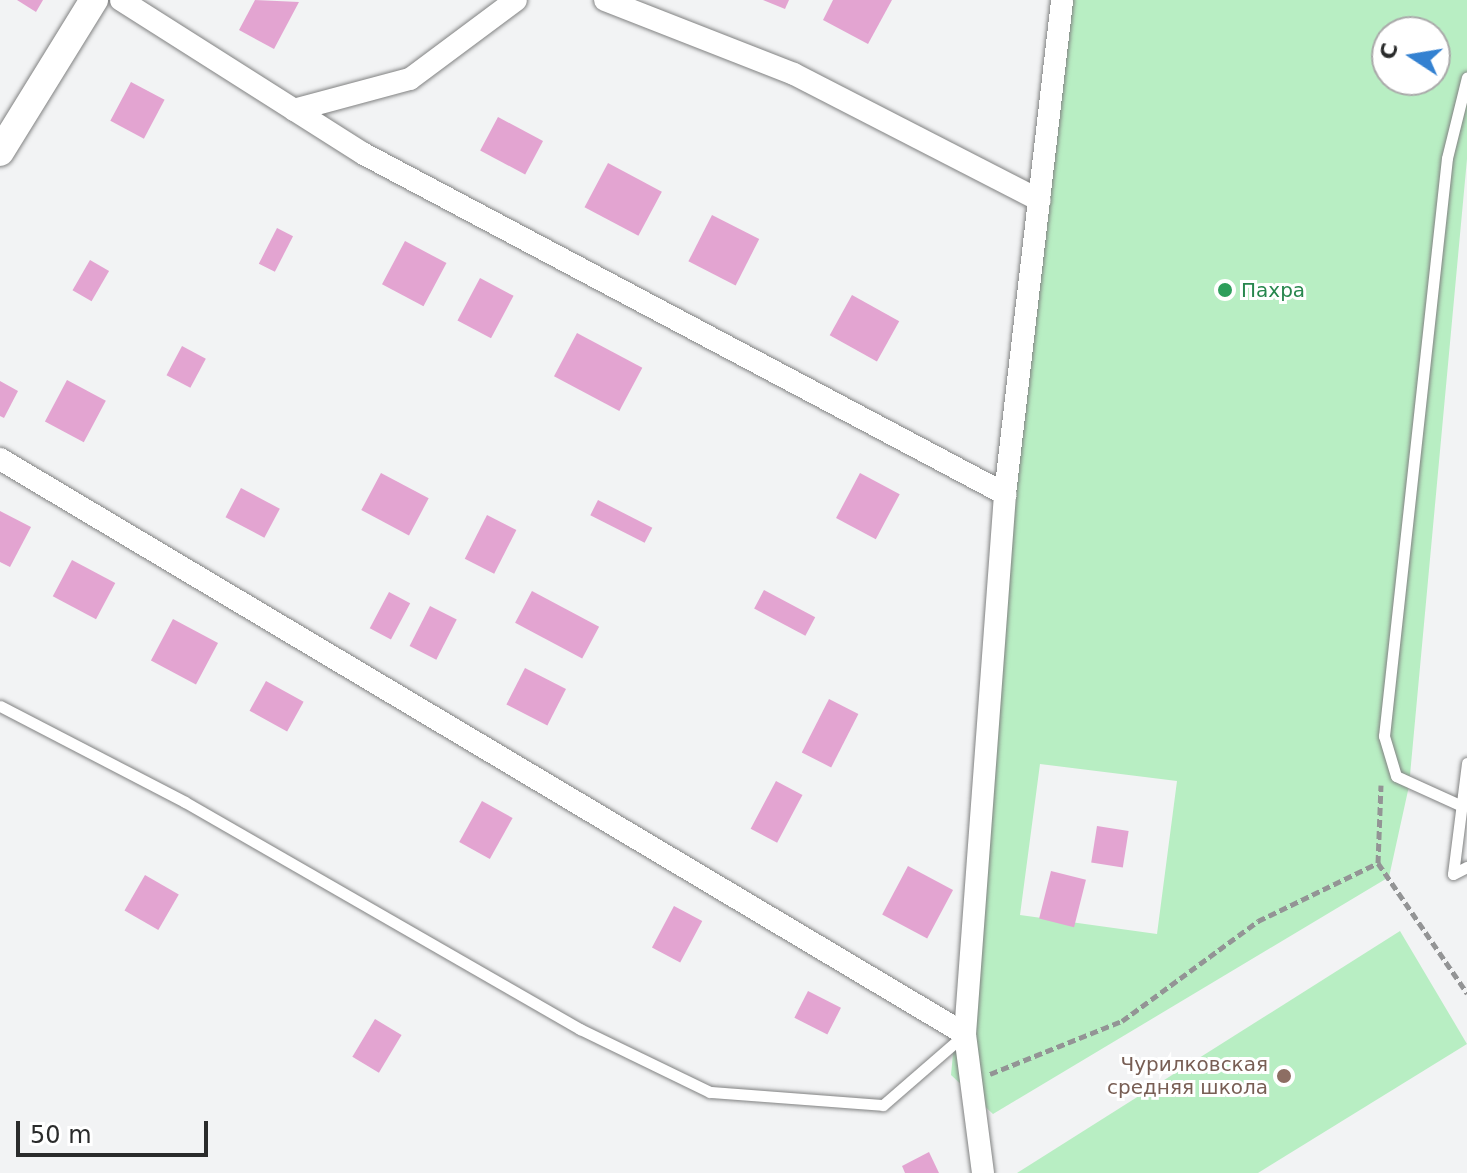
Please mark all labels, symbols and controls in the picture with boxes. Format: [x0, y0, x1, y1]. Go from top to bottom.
north arrow [1371, 16, 1451, 96]
text: С [1375, 41, 1403, 62]
place label: Пахра [1241, 278, 1305, 302]
marker: Пахра [1216, 281, 1234, 299]
place label: Чурилковская средняя школа [1107, 1052, 1268, 1099]
marker: Чурилковская средняя школа [1275, 1067, 1293, 1085]
scale bar [20, 1105, 212, 1155]
text: 50 m [30, 1121, 92, 1149]

